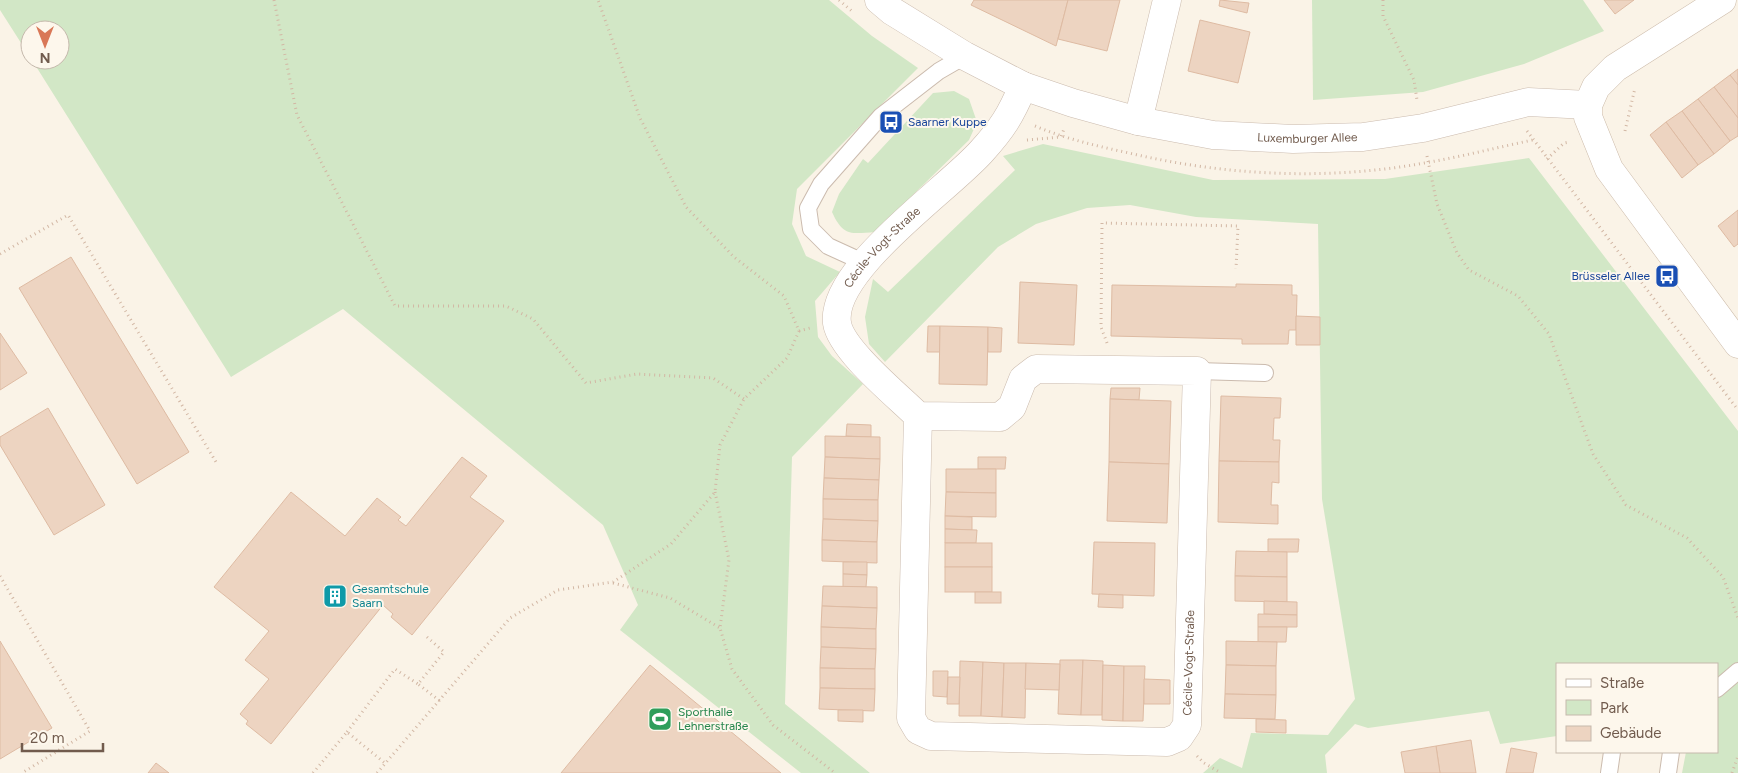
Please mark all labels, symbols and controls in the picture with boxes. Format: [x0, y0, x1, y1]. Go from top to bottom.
north arrow [20, 20, 70, 70]
text: N [40, 49, 50, 66]
bus stop icon: Saarner Kuppe [878, 109, 904, 135]
place label: Saarner Kuppe [908, 115, 987, 129]
street label: Luxemburger Allee [1257, 130, 1358, 146]
street label: Cécile-Vogt-Straße [841, 204, 923, 290]
bus stop icon: Brüsseler Allee [1654, 263, 1680, 289]
place label: Brüsseler Allee [1571, 269, 1650, 283]
place label: Gesamtschule Saarn [352, 582, 429, 610]
building icon: Gesamtschule Saarn [322, 583, 348, 609]
street label: Cécile-Vogt-Straße [1180, 609, 1197, 716]
legend [1556, 663, 1718, 753]
text: Straße [1600, 674, 1644, 692]
text: Park [1600, 699, 1629, 717]
place label: Sporthalle Lehnerstraße [678, 705, 749, 733]
sports icon: Sporthalle Lehnerstraße [647, 706, 673, 732]
scale bar [22, 720, 104, 752]
text: Gebäude [1600, 724, 1661, 742]
text: 20 m [30, 729, 64, 747]

